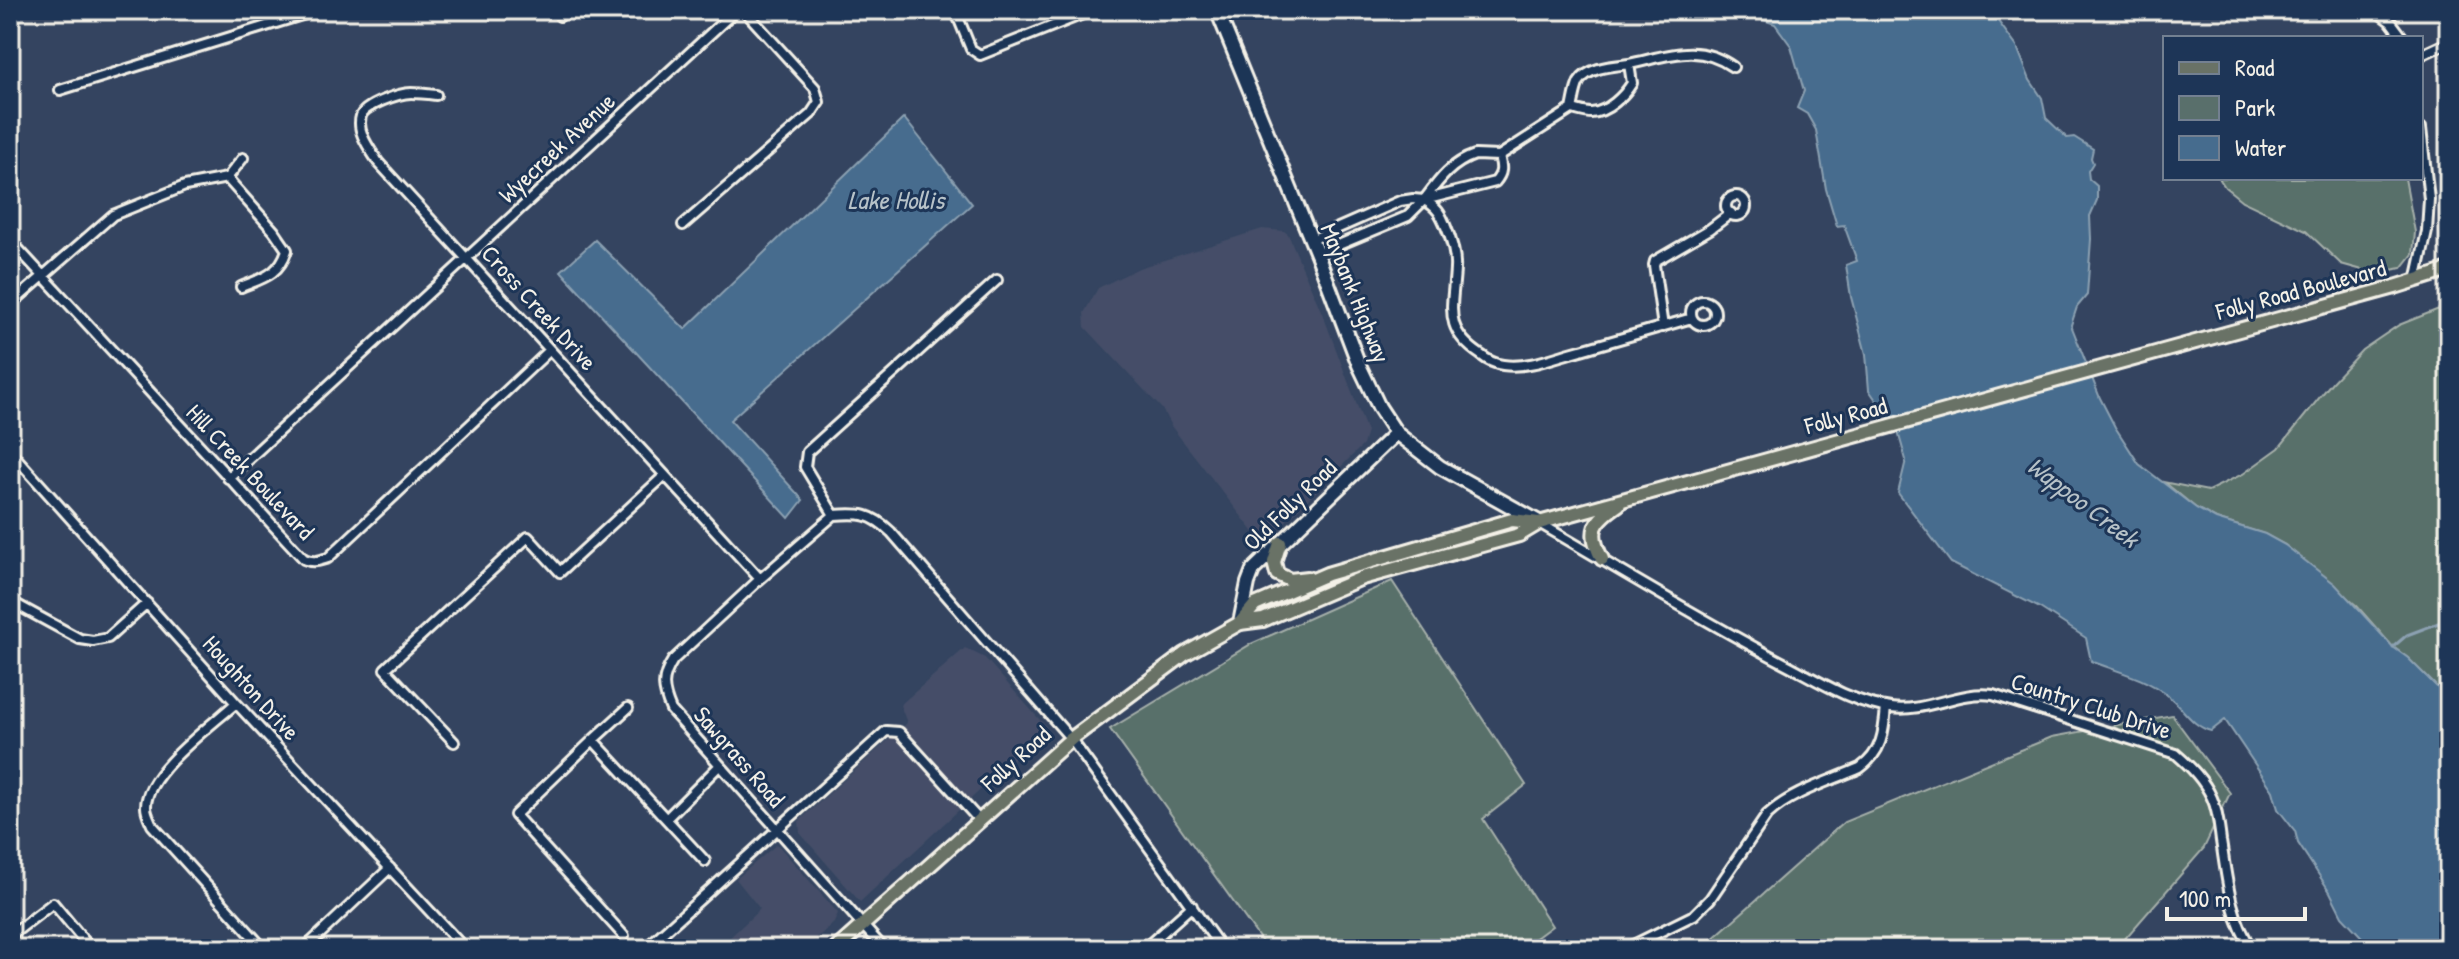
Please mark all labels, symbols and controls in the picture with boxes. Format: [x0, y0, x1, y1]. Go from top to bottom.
legend [2163, 36, 2423, 180]
text: Road [2235, 51, 2274, 83]
street label: Wyecreek Avenue [491, 85, 622, 210]
text: Park [2235, 91, 2275, 123]
text: Water [2235, 131, 2286, 163]
water label: Lake Hollis [848, 182, 946, 217]
street label: Maybank Highway [1313, 218, 1398, 367]
street label: Cross Creek Drive [475, 238, 605, 377]
street label: Folly Road Boulevard [2211, 251, 2389, 327]
street label: Folly Road [1800, 389, 1890, 442]
street label: Hill Creek Boulevard [180, 397, 322, 546]
water label: Wappoo Creek [2020, 448, 2148, 557]
street label: Old Folly Road [1236, 452, 1343, 557]
street label: Houghton Drive [196, 628, 308, 747]
street label: Country Club Drive [2007, 664, 2176, 746]
street label: Sawgrass Road [687, 699, 793, 814]
street label: Folly Road [973, 718, 1057, 799]
scale bar [2167, 871, 2305, 921]
text: 100 m [2179, 882, 2231, 914]

